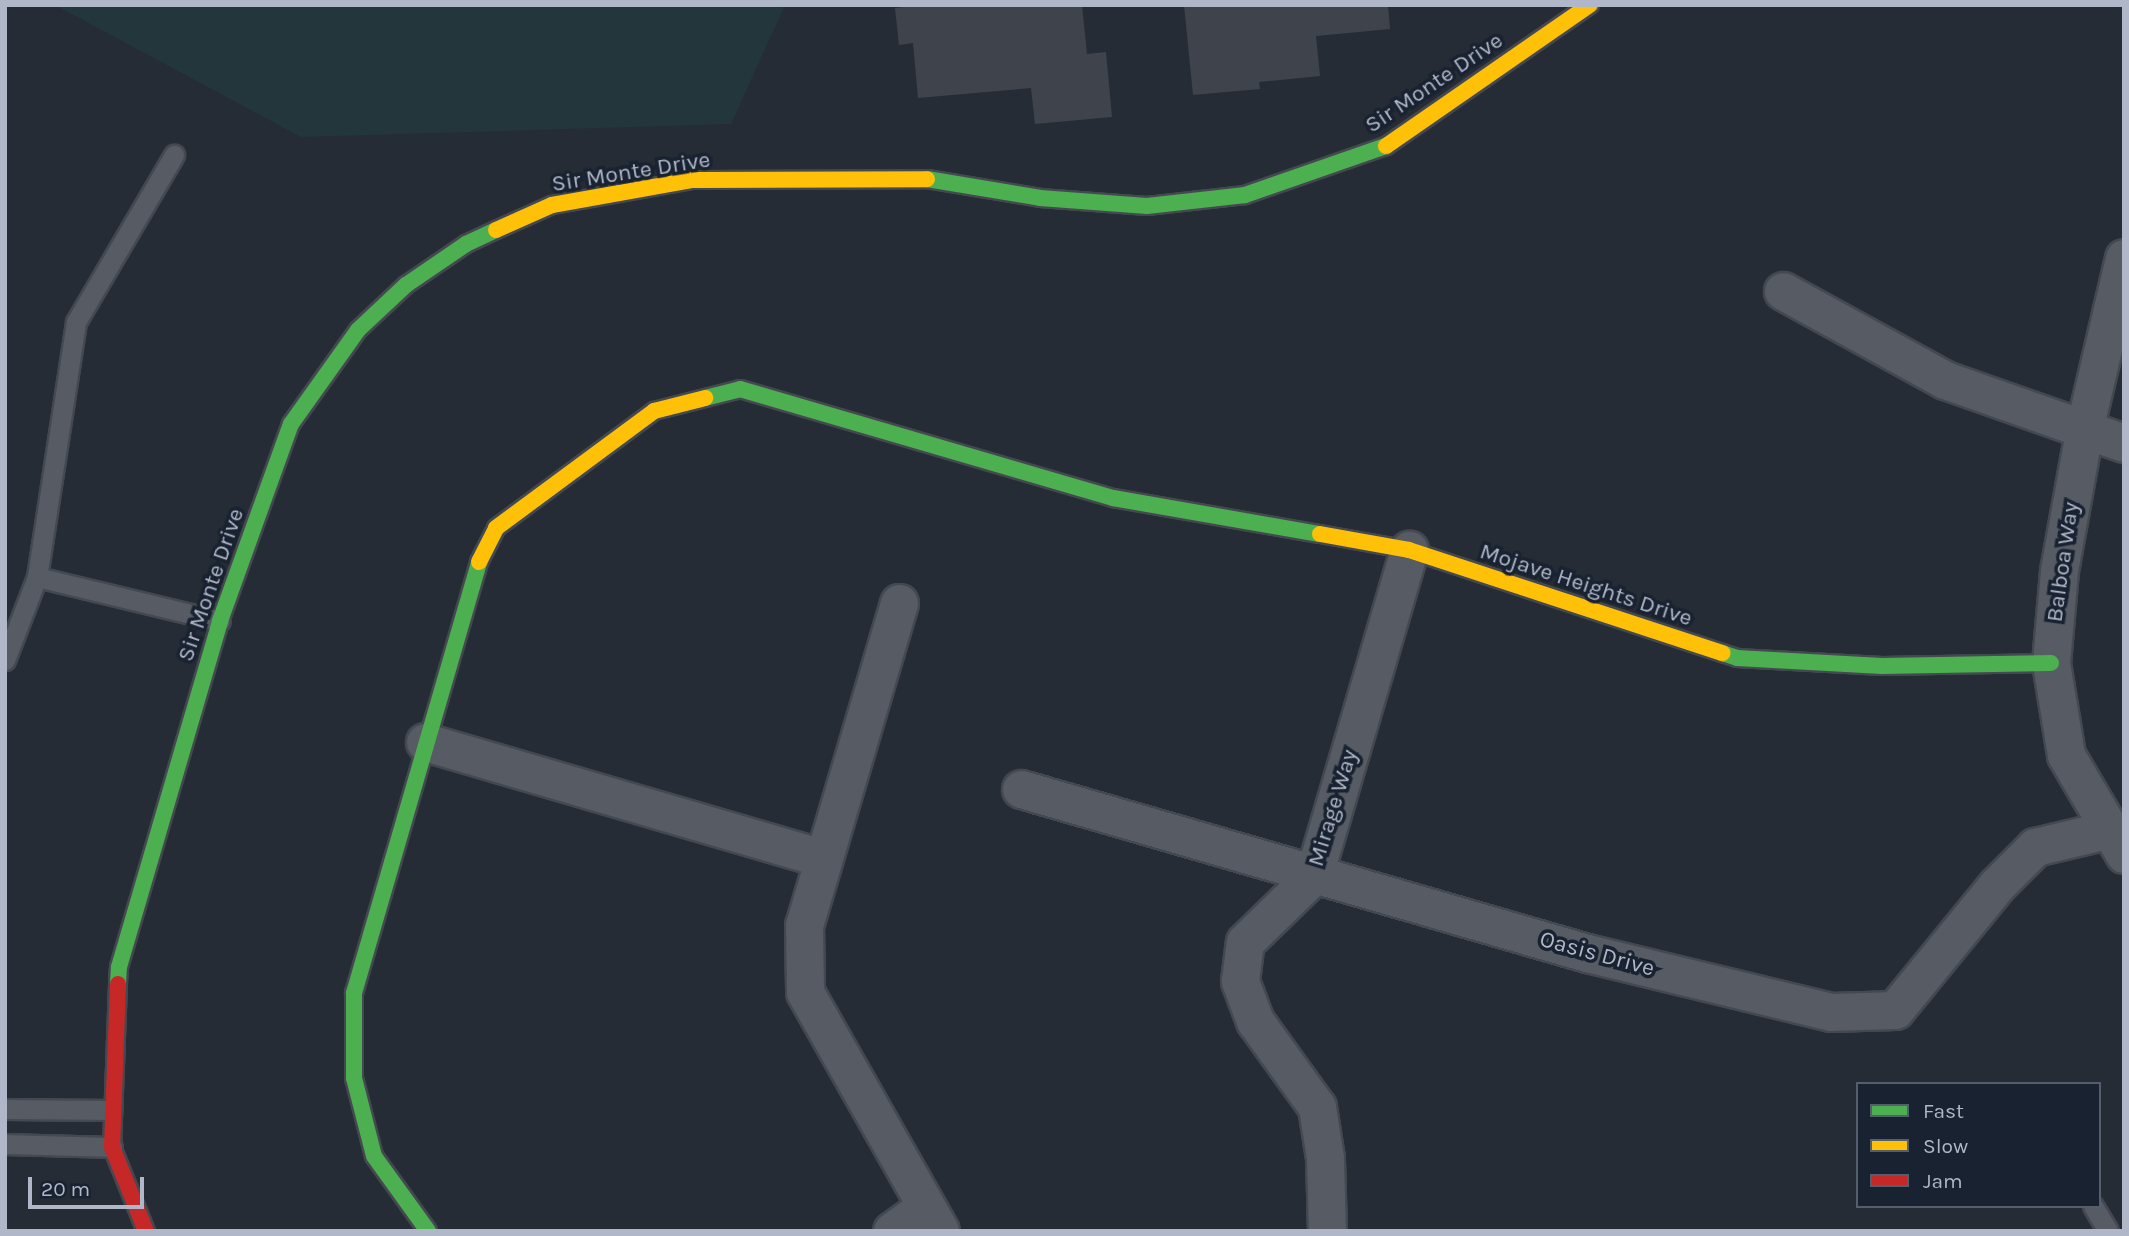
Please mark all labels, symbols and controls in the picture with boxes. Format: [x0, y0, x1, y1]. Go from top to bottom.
street label: Sir Monte Drive [1360, 27, 1508, 139]
street label: Sir Monte Drive [550, 146, 712, 198]
street label: Balboa Way [2041, 500, 2085, 624]
street label: Sir Monte Drive [172, 505, 250, 665]
street label: Mojave Heights Drive [1476, 538, 1696, 632]
street label: Mirage Way [1302, 746, 1364, 870]
street label: Oasis Drive [1537, 925, 1657, 983]
legend [1856, 1082, 2101, 1208]
text: Fast [1923, 1099, 1964, 1123]
text: Slow [1923, 1134, 1968, 1158]
scale bar [32, 1162, 147, 1206]
text: Jam [1923, 1169, 1963, 1193]
text: 20 m [41, 1177, 90, 1201]

